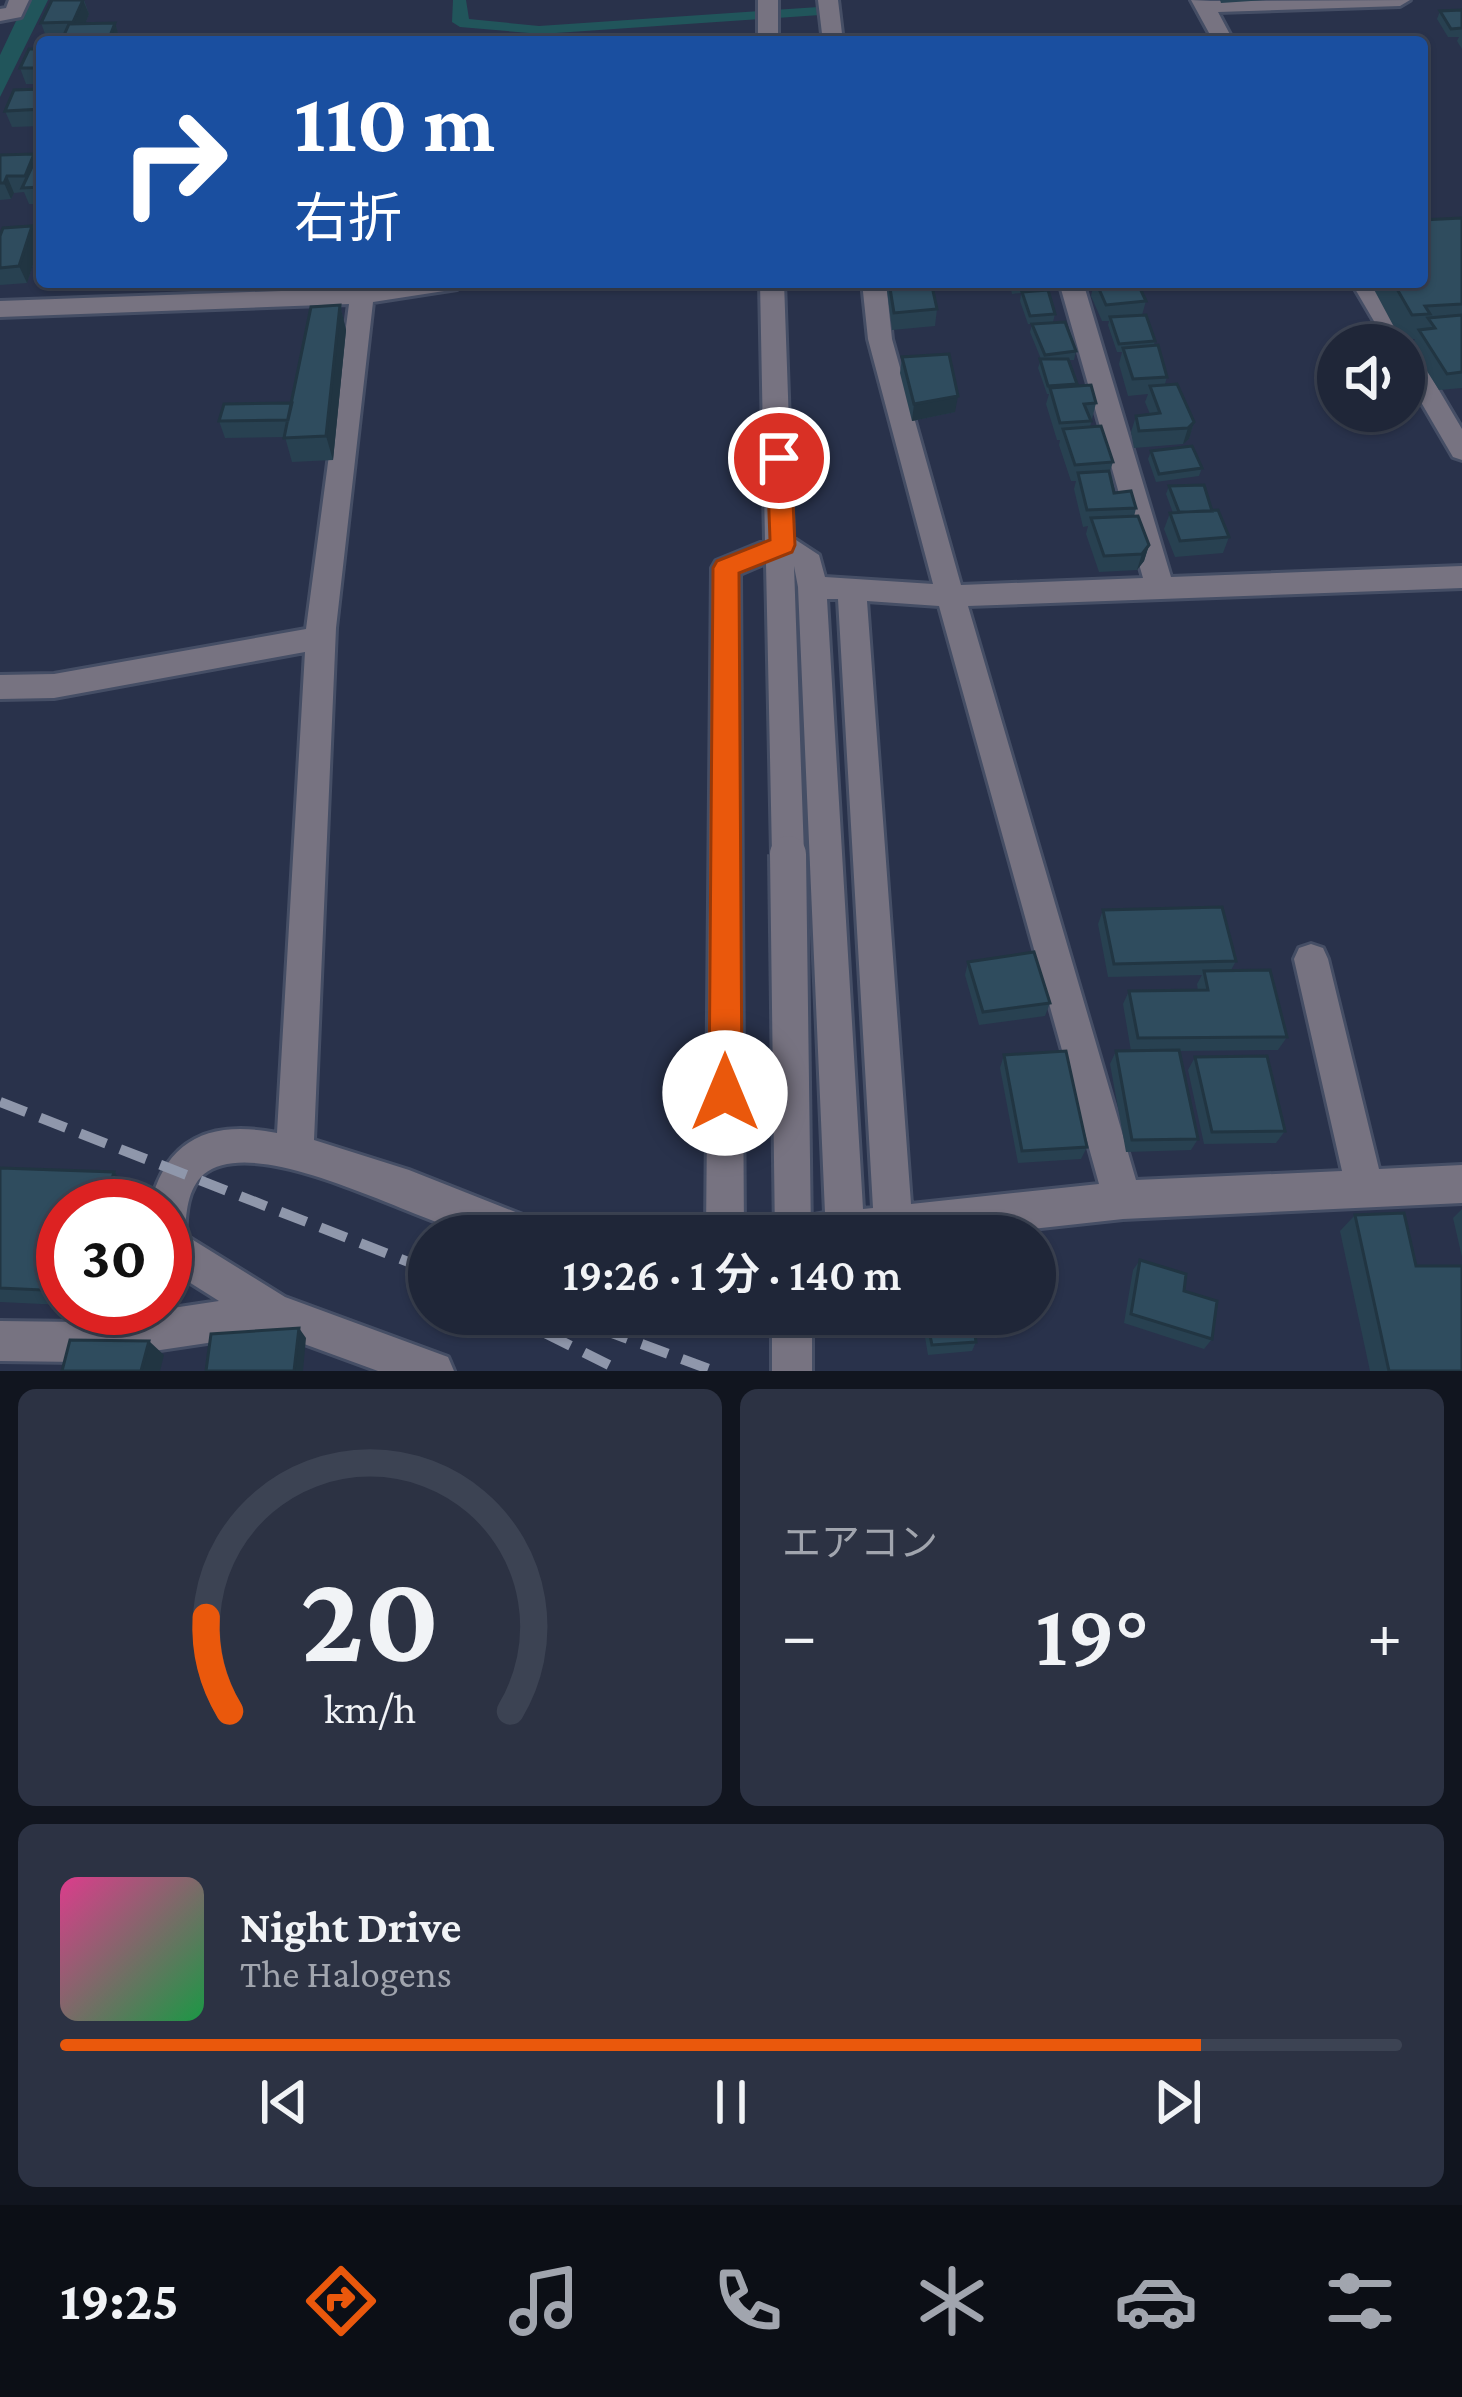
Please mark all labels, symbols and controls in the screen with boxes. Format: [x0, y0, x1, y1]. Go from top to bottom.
text: 110 m [294, 76, 495, 169]
icon: right [96, 84, 252, 240]
text: 右折 [294, 189, 402, 249]
map controls [1317, 324, 1425, 432]
button: sound [1317, 324, 1425, 432]
pin [728, 407, 830, 509]
icon: arrive [746, 425, 812, 491]
position arrow [662, 1030, 788, 1156]
speed limit sign: 30 [36, 1179, 192, 1335]
text: 19:26 · 1 分 · 140 m [563, 1250, 902, 1300]
text: エアコン [782, 1521, 938, 1564]
text: 20 [300, 1548, 440, 1687]
text: 19° [1035, 1584, 1149, 1684]
text: − [782, 1598, 817, 1671]
text: + [1367, 1598, 1402, 1671]
text: km/h [324, 1684, 416, 1731]
text: Night Drive [240, 1902, 461, 1952]
text: The Halogens [240, 1952, 452, 1995]
icon: previous [251, 2069, 317, 2135]
icon: pause [698, 2069, 764, 2135]
icon: next [1145, 2069, 1211, 2135]
icon: directions [299, 2259, 383, 2343]
icon: music [502, 2259, 586, 2343]
icon: phone [706, 2259, 790, 2343]
icon: climate [910, 2259, 994, 2343]
icon: car [1114, 2259, 1198, 2343]
icon: filters [1318, 2259, 1402, 2343]
text: 19:25 [60, 2271, 179, 2331]

